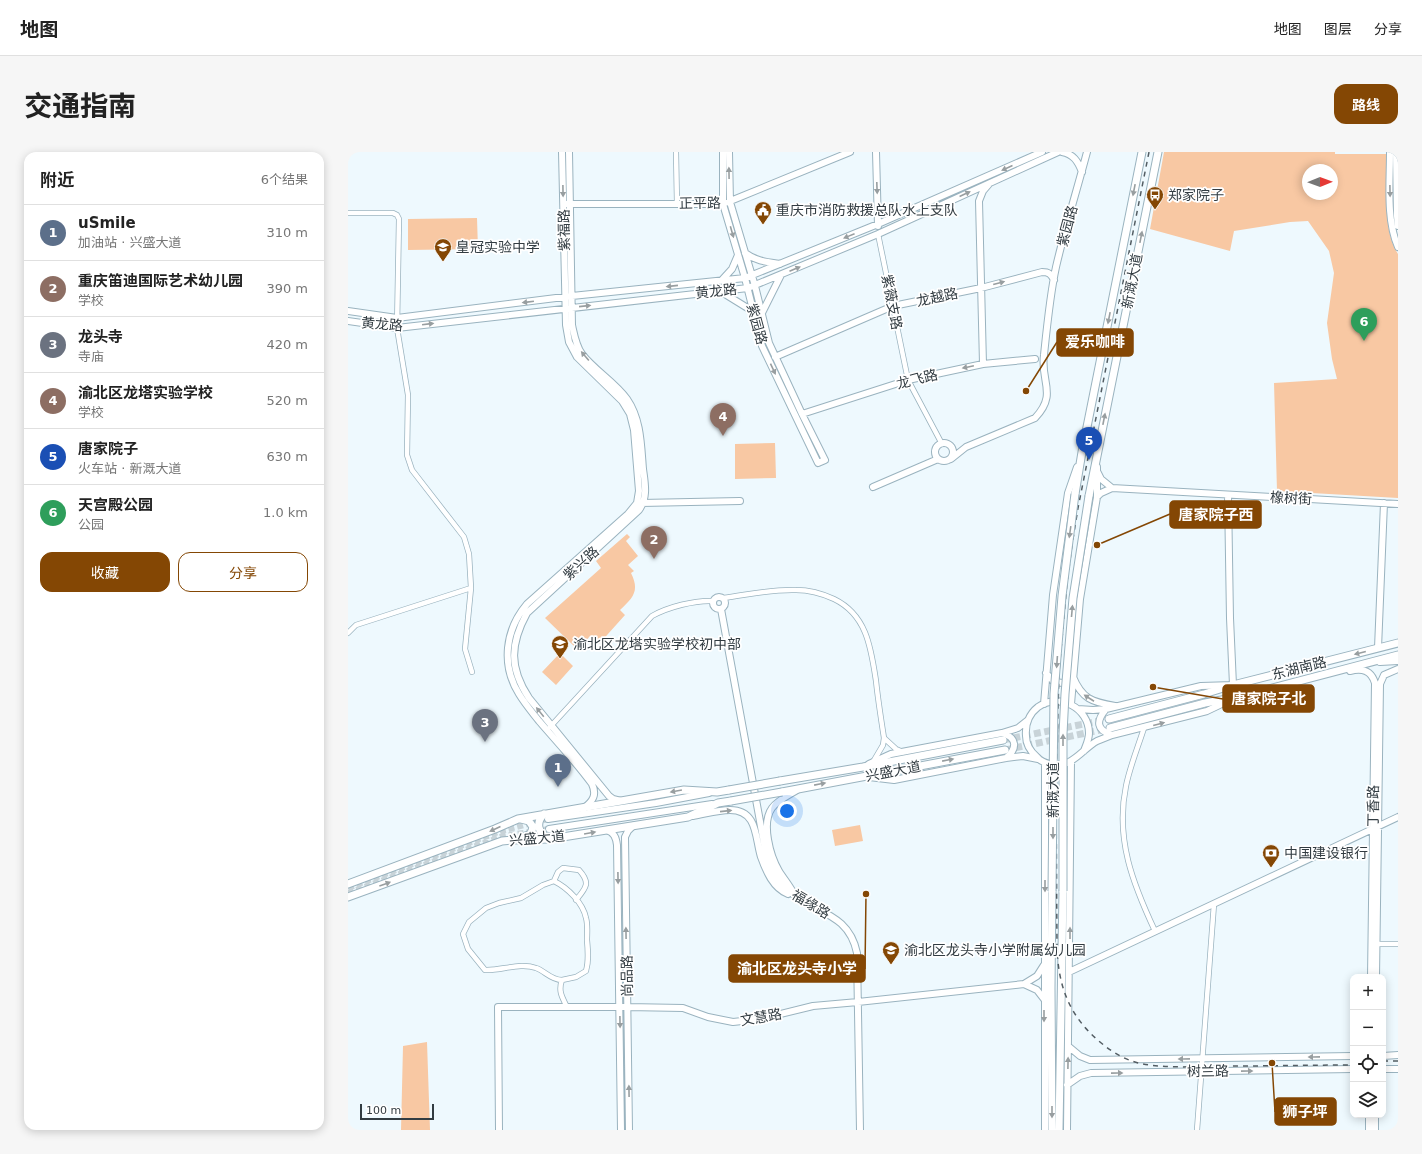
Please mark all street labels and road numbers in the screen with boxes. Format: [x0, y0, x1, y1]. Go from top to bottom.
street label: 正平路 [679, 195, 721, 211]
street label: 紫园路 [1054, 204, 1080, 248]
street label: 紫福路 [556, 209, 572, 251]
street label: 新溉大道 [1119, 252, 1145, 310]
street label: 紫薇支路 [879, 273, 905, 331]
street label: 黄龙路 [694, 281, 738, 301]
street label: 龙越路 [915, 285, 959, 309]
street label: 紫园路 [744, 302, 770, 346]
street label: 黄龙路 [360, 314, 404, 334]
street label: 龙飞路 [895, 366, 939, 392]
street label: 橡树街 [1270, 489, 1312, 507]
street label: 紫兴路 [560, 543, 602, 583]
street label: 东湖南路 [1270, 653, 1328, 683]
street label: 兴盛大道 [864, 758, 922, 784]
street label: 新溉大道 [1045, 762, 1061, 818]
street label: 丁香路 [1365, 785, 1381, 827]
street label: 兴盛大道 [508, 828, 566, 848]
street label: 福缘路 [789, 886, 833, 922]
street label: 尚品路 [619, 955, 635, 997]
street label: 文慧路 [739, 1005, 783, 1029]
street label: 树兰路 [1187, 1063, 1229, 1079]

